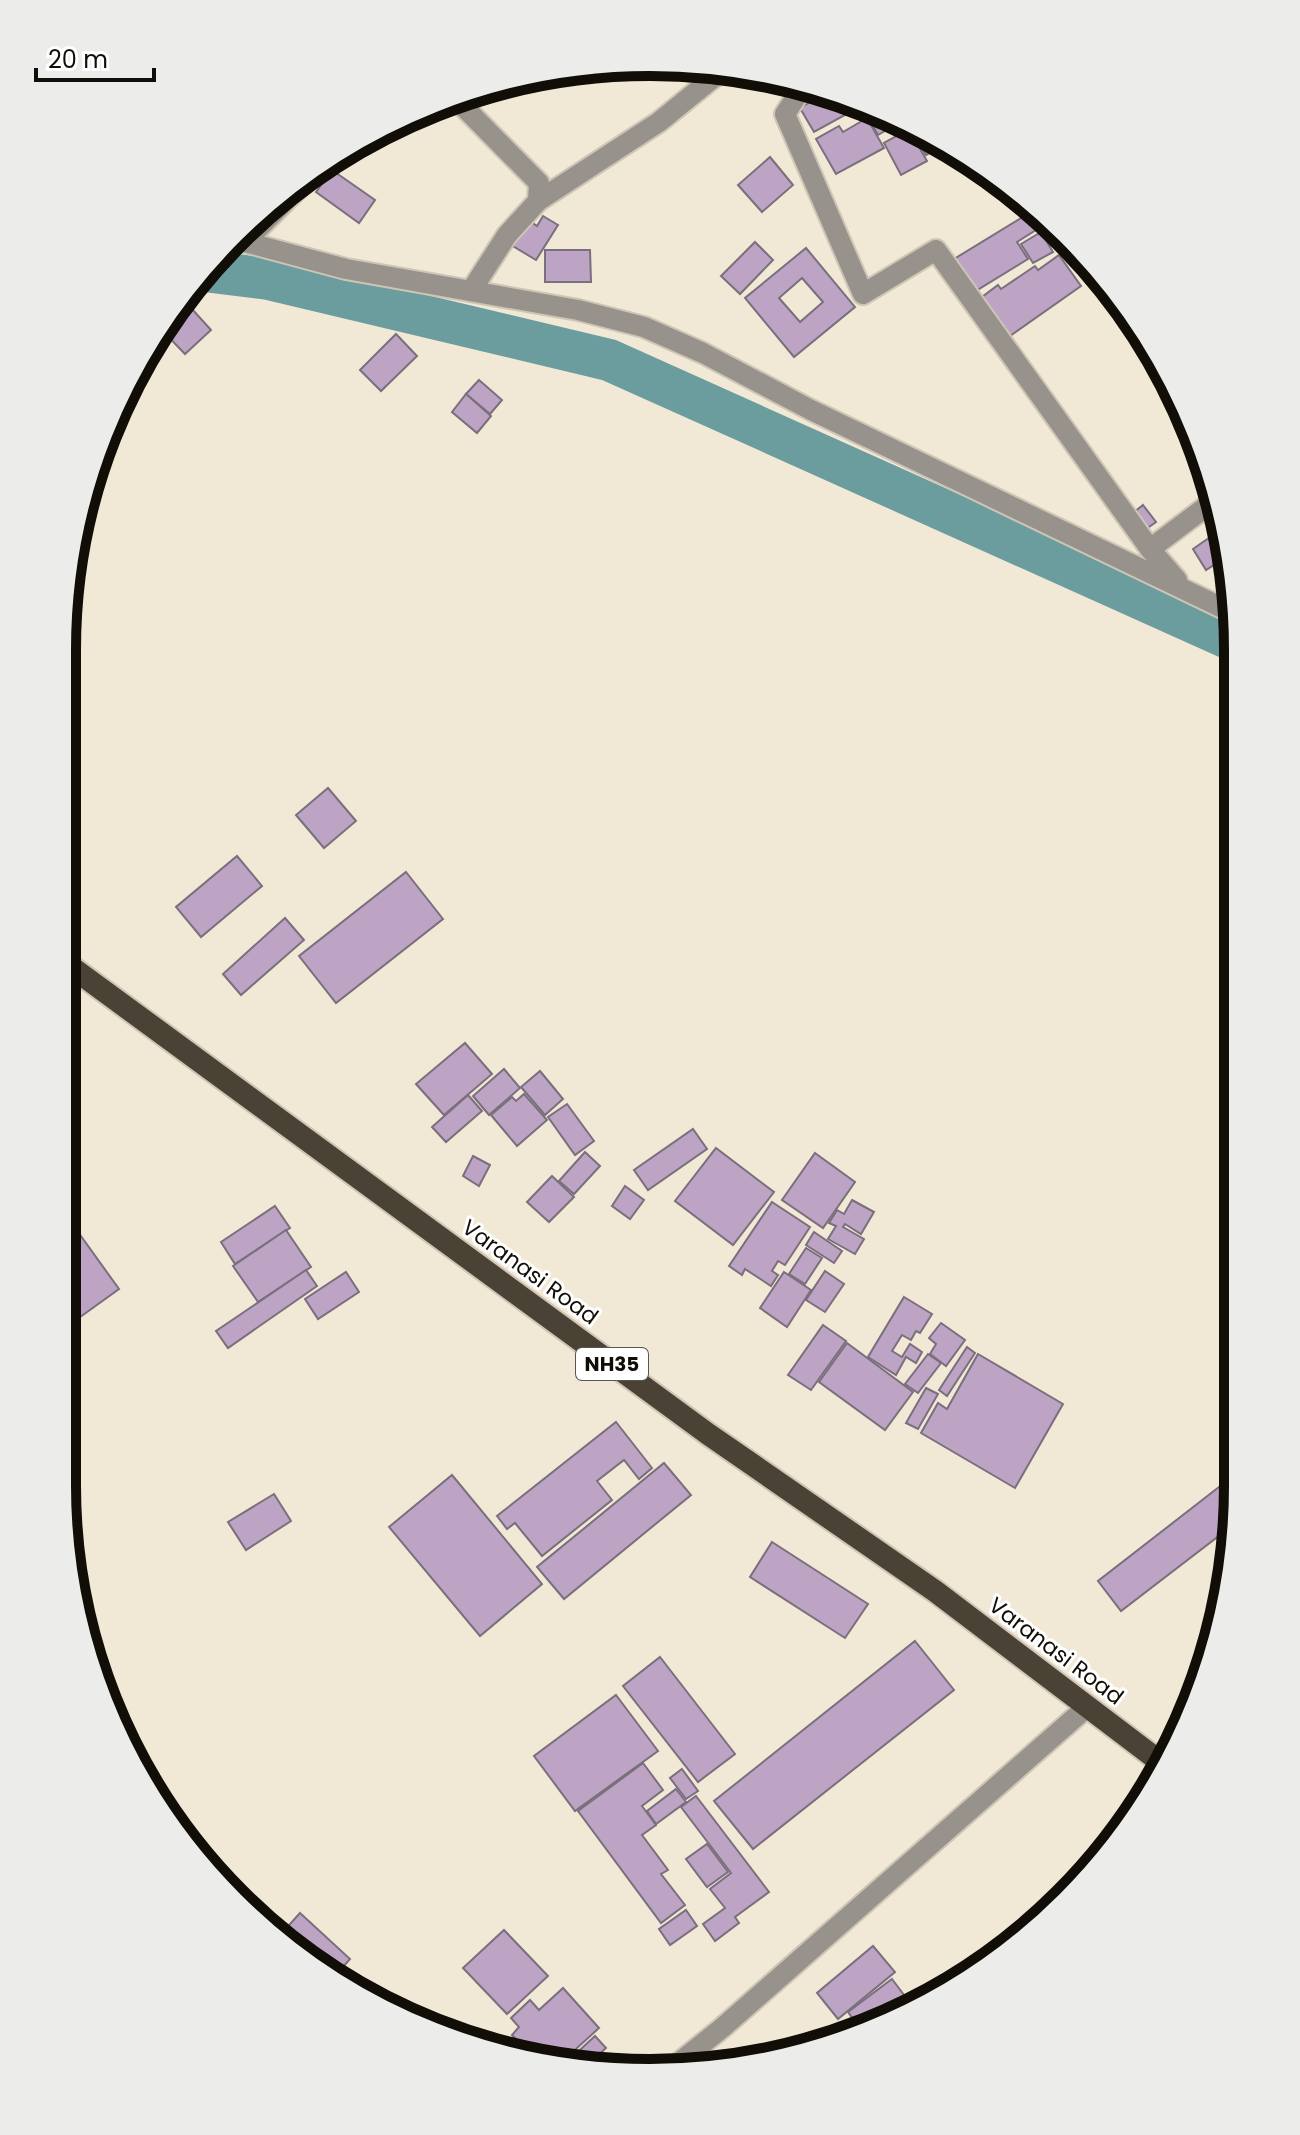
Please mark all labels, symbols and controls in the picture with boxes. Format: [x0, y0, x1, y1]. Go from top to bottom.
scale bar [36, 32, 154, 82]
text: 20 m [48, 43, 108, 76]
street label: Varanasi Road [455, 1212, 605, 1332]
road number: NH35 [576, 1348, 648, 1380]
street label: Varanasi Road [982, 1590, 1130, 1712]

